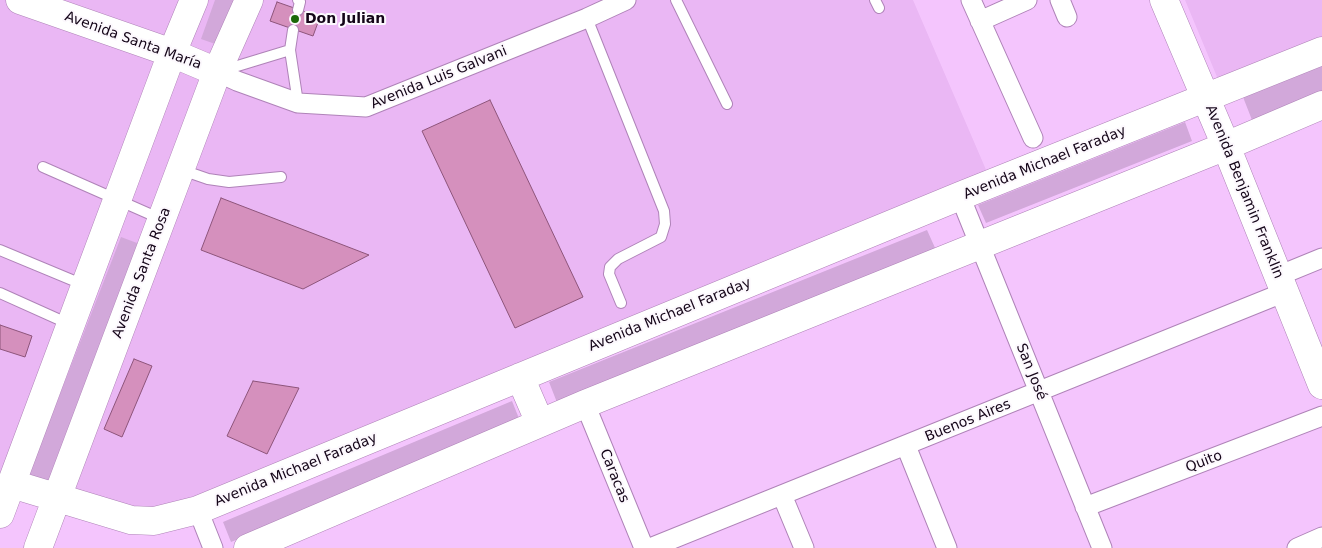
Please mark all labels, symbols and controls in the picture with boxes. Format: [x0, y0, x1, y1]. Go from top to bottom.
street label: Avenida Santa María [62, 8, 204, 74]
place label: Don Julian [305, 11, 385, 27]
marker: Don Julian [289, 13, 301, 25]
street label: Avenida Luis Galvani [368, 43, 510, 113]
street label: Avenida Benjamin Franklin [1201, 103, 1287, 281]
street label: Avenida Michael Faraday [961, 123, 1129, 203]
street label: Avenida Santa Rosa [109, 205, 175, 341]
street label: Avenida Michael Faraday [586, 275, 754, 355]
street label: San José [1012, 341, 1050, 403]
street label: Buenos Aires [923, 396, 1013, 446]
street label: Avenida Michael Faraday [212, 430, 380, 510]
street label: Caracas [596, 447, 632, 505]
street label: Quito [1183, 447, 1225, 477]

